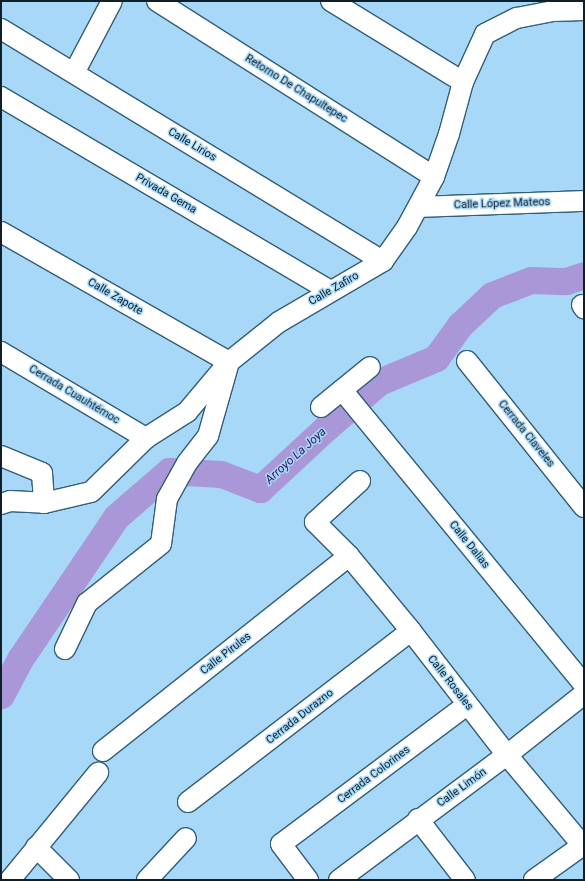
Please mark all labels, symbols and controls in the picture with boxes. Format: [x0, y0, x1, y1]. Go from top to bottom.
street label: Retorno De Chapultepec [242, 52, 350, 126]
street label: Calle Lirios [165, 125, 219, 165]
street label: Privada Gema [133, 171, 199, 217]
street label: Calle López Mateos [454, 196, 550, 212]
street label: Calle Zafiro [307, 269, 361, 309]
street label: Calle Zapote [85, 276, 145, 318]
street label: Cerrada Cuauhtémoc [26, 363, 122, 427]
street label: Cerrada Claveles [495, 398, 557, 470]
water label: Arroyo La Joya [262, 425, 330, 487]
street label: Calle Dalias [446, 519, 492, 571]
street label: Calle Pirules [198, 630, 254, 678]
street label: Calle Rosales [424, 653, 476, 713]
street label: Cerrada Durazno [264, 687, 336, 747]
street label: Cerrada Colorines [335, 743, 413, 807]
street label: Calle Limón [435, 766, 489, 810]

